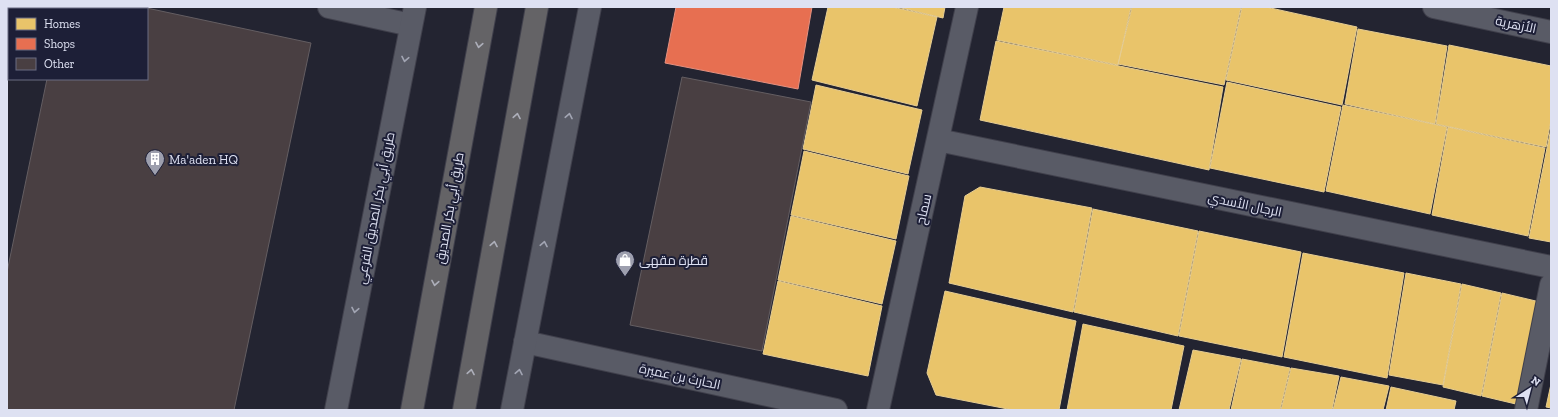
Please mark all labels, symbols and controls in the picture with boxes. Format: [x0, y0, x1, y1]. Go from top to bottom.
legend [8, 8, 148, 80]
street label: الأزهرية [1494, 13, 1538, 36]
text: Homes [44, 17, 80, 31]
text: Shops [44, 37, 75, 51]
one-way arrow [475, 42, 484, 48]
one-way arrow [401, 56, 409, 62]
text: Other [44, 57, 75, 71]
one-way arrow [512, 113, 521, 119]
one-way arrow [564, 113, 572, 120]
street label: طريق أبي بكر الصديق الفرعي [352, 131, 401, 286]
building icon: Ma'aden HQ [144, 148, 166, 176]
street label: طريق أبي بكر الصديق [431, 151, 470, 266]
place label: Ma'aden HQ [169, 152, 238, 167]
street label: الرجال الأسدي [1206, 189, 1283, 223]
street label: سماح [913, 192, 935, 226]
one-way arrow [489, 241, 498, 247]
one-way arrow [539, 241, 548, 247]
shop icon: قطرة مقهى [614, 249, 636, 277]
place label: قطرة مقهى [639, 253, 708, 268]
one-way arrow [431, 280, 440, 286]
one-way arrow [352, 307, 360, 313]
street label: الحارث بن عميرة [638, 361, 722, 392]
one-way arrow [467, 369, 475, 375]
one-way arrow [514, 369, 523, 375]
north arrow [1510, 369, 1550, 409]
text: N [1528, 374, 1543, 389]

